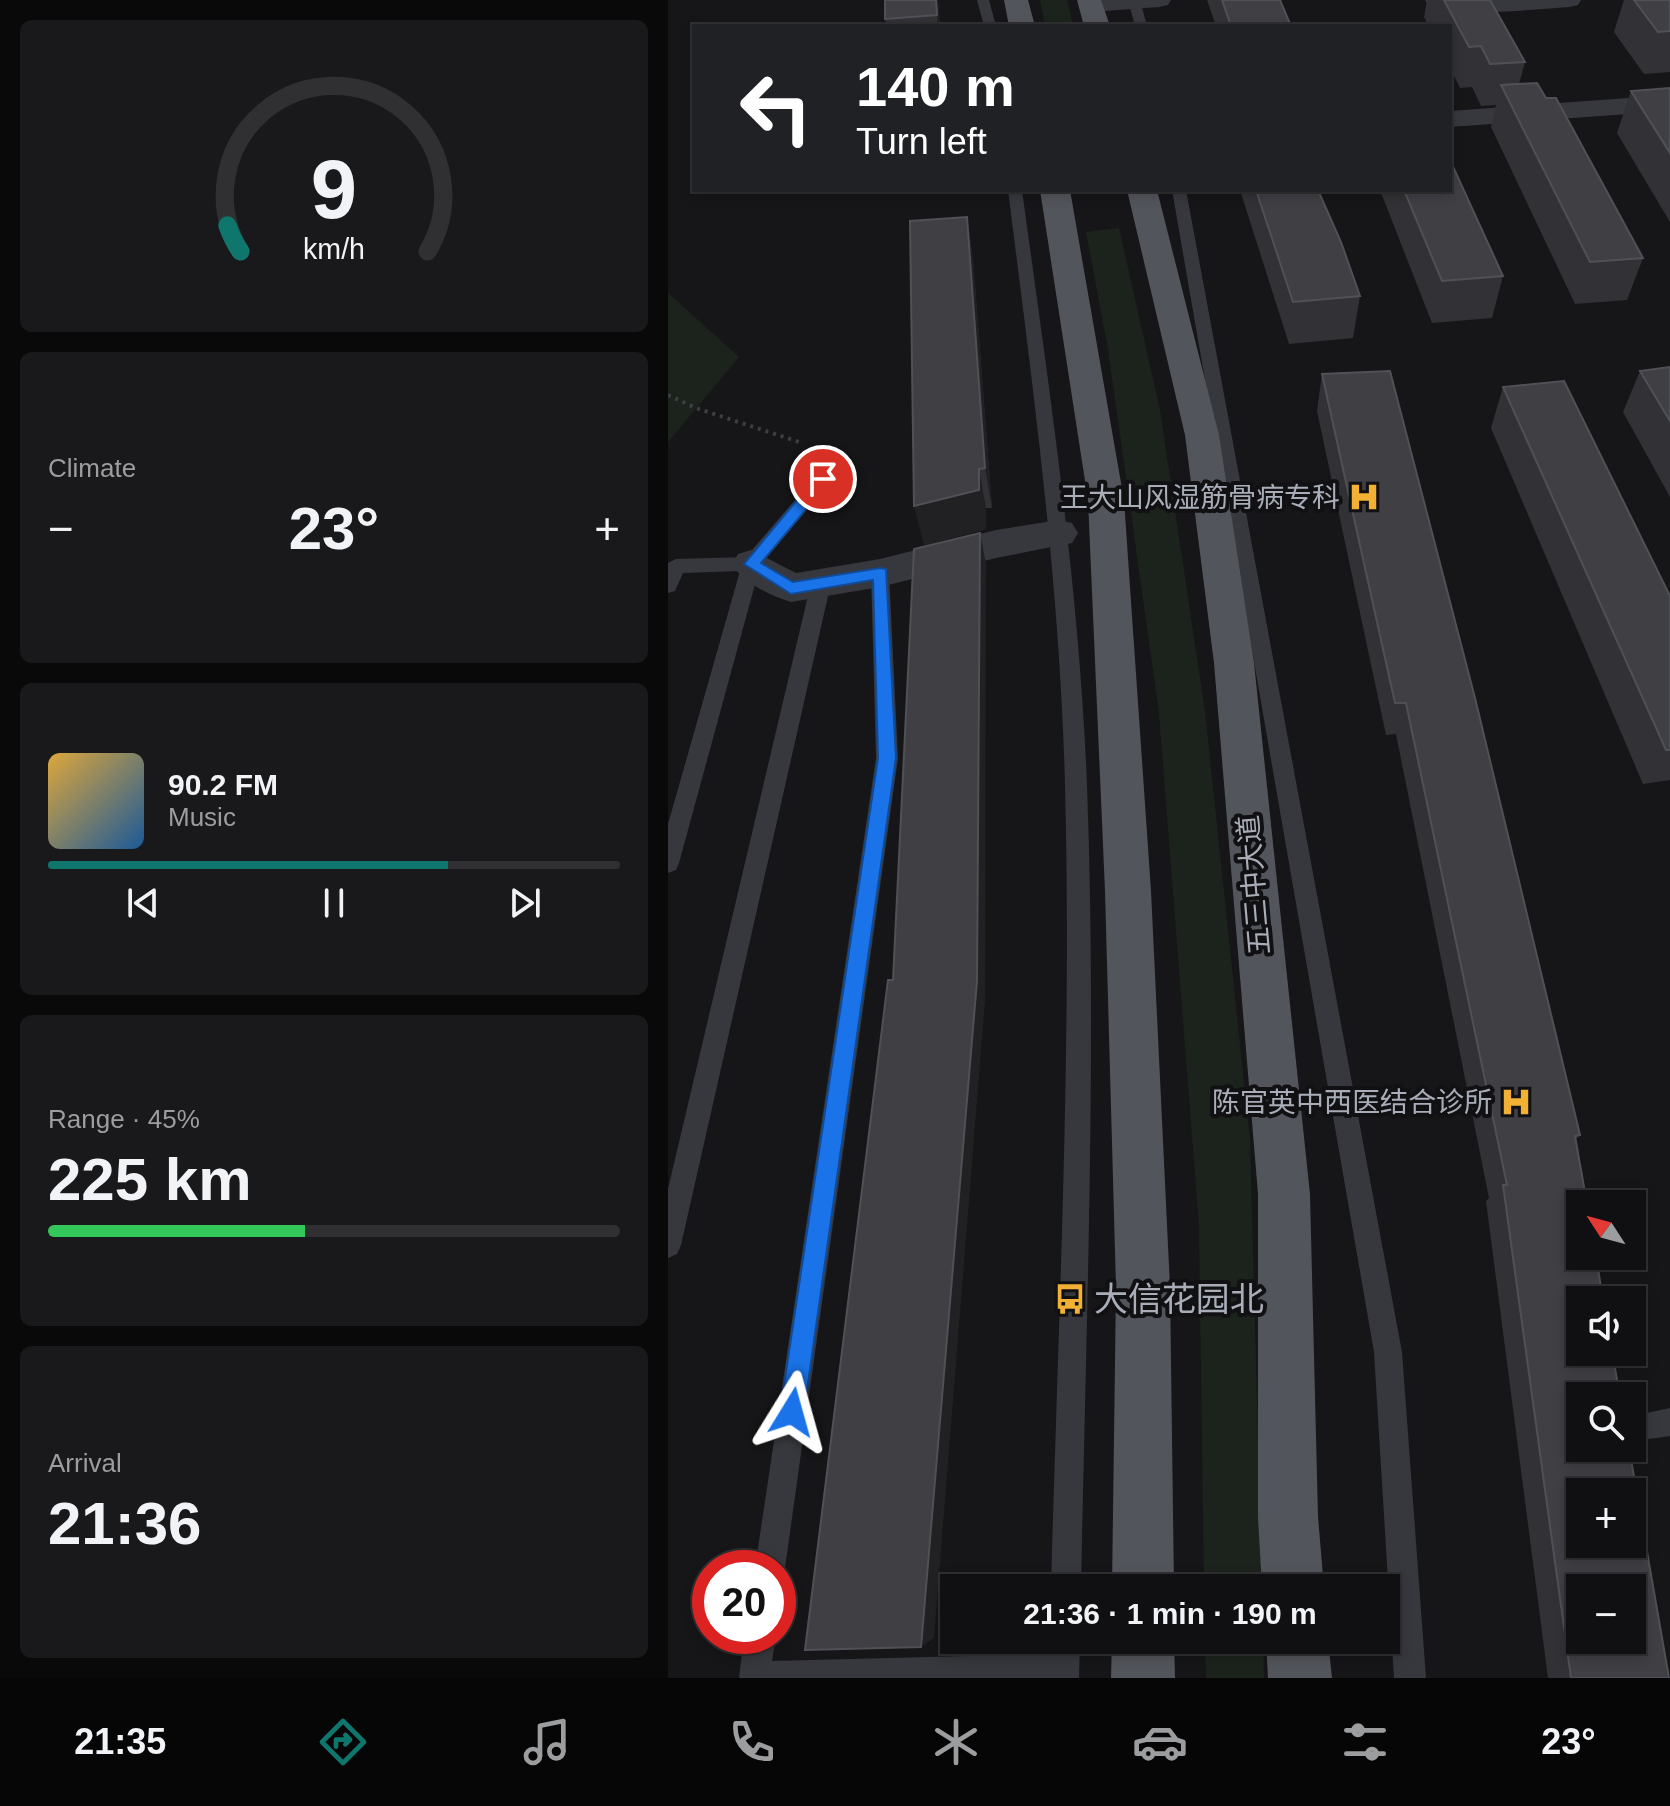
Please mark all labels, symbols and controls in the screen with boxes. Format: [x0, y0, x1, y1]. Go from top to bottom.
text: 140 m [856, 55, 1015, 118]
icon: left [724, 56, 828, 160]
text: Turn left [856, 121, 987, 162]
text: 9 [311, 142, 357, 235]
text: km/h [303, 233, 365, 265]
pin [789, 445, 857, 513]
text: Climate [48, 453, 136, 483]
icon: arrive [801, 457, 845, 501]
hospital icon: 王大山风湿筋骨病专科 [1347, 480, 1381, 514]
place label: 王大山风湿筋骨病专科 [1060, 482, 1340, 513]
text: 23° [289, 495, 379, 562]
text: − [48, 504, 74, 553]
text: + [594, 504, 620, 553]
text: 90.2 FM [168, 768, 278, 801]
text: Music [168, 802, 236, 832]
street label: 五三中大道 [1232, 814, 1276, 956]
icon: previous [121, 881, 165, 925]
icon: pause [312, 881, 356, 925]
icon: next [503, 881, 547, 925]
hospital icon: 陈官英中西医结合诊所 [1499, 1085, 1533, 1119]
place label: 陈官英中西医结合诊所 [1212, 1087, 1492, 1118]
text: Range · 45% [48, 1104, 200, 1134]
text: 225 km [48, 1146, 252, 1213]
north arrow [1566, 1190, 1646, 1270]
map controls [1566, 1190, 1646, 1654]
place label: 大信花园北 [1094, 1280, 1264, 1318]
bus stop icon: 大信花园北 [1053, 1282, 1087, 1316]
button: sound [1566, 1286, 1646, 1366]
position arrow [750, 1370, 834, 1454]
button: search [1566, 1382, 1646, 1462]
text: Arrival [48, 1448, 122, 1478]
button: + [1566, 1478, 1646, 1558]
text: 21:36 [48, 1490, 201, 1557]
speed limit sign: 20 [692, 1550, 796, 1654]
button: − [1566, 1574, 1646, 1654]
text: 21:36 · 1 min · 190 m [1023, 1597, 1317, 1630]
icon: directions [315, 1714, 371, 1770]
icon: music [519, 1714, 575, 1770]
icon: phone [724, 1714, 780, 1770]
icon: climate [928, 1714, 984, 1770]
icon: car [1132, 1714, 1188, 1770]
icon: filters [1337, 1714, 1393, 1770]
text: 21:35 [74, 1721, 166, 1762]
text: 23° [1541, 1721, 1596, 1762]

